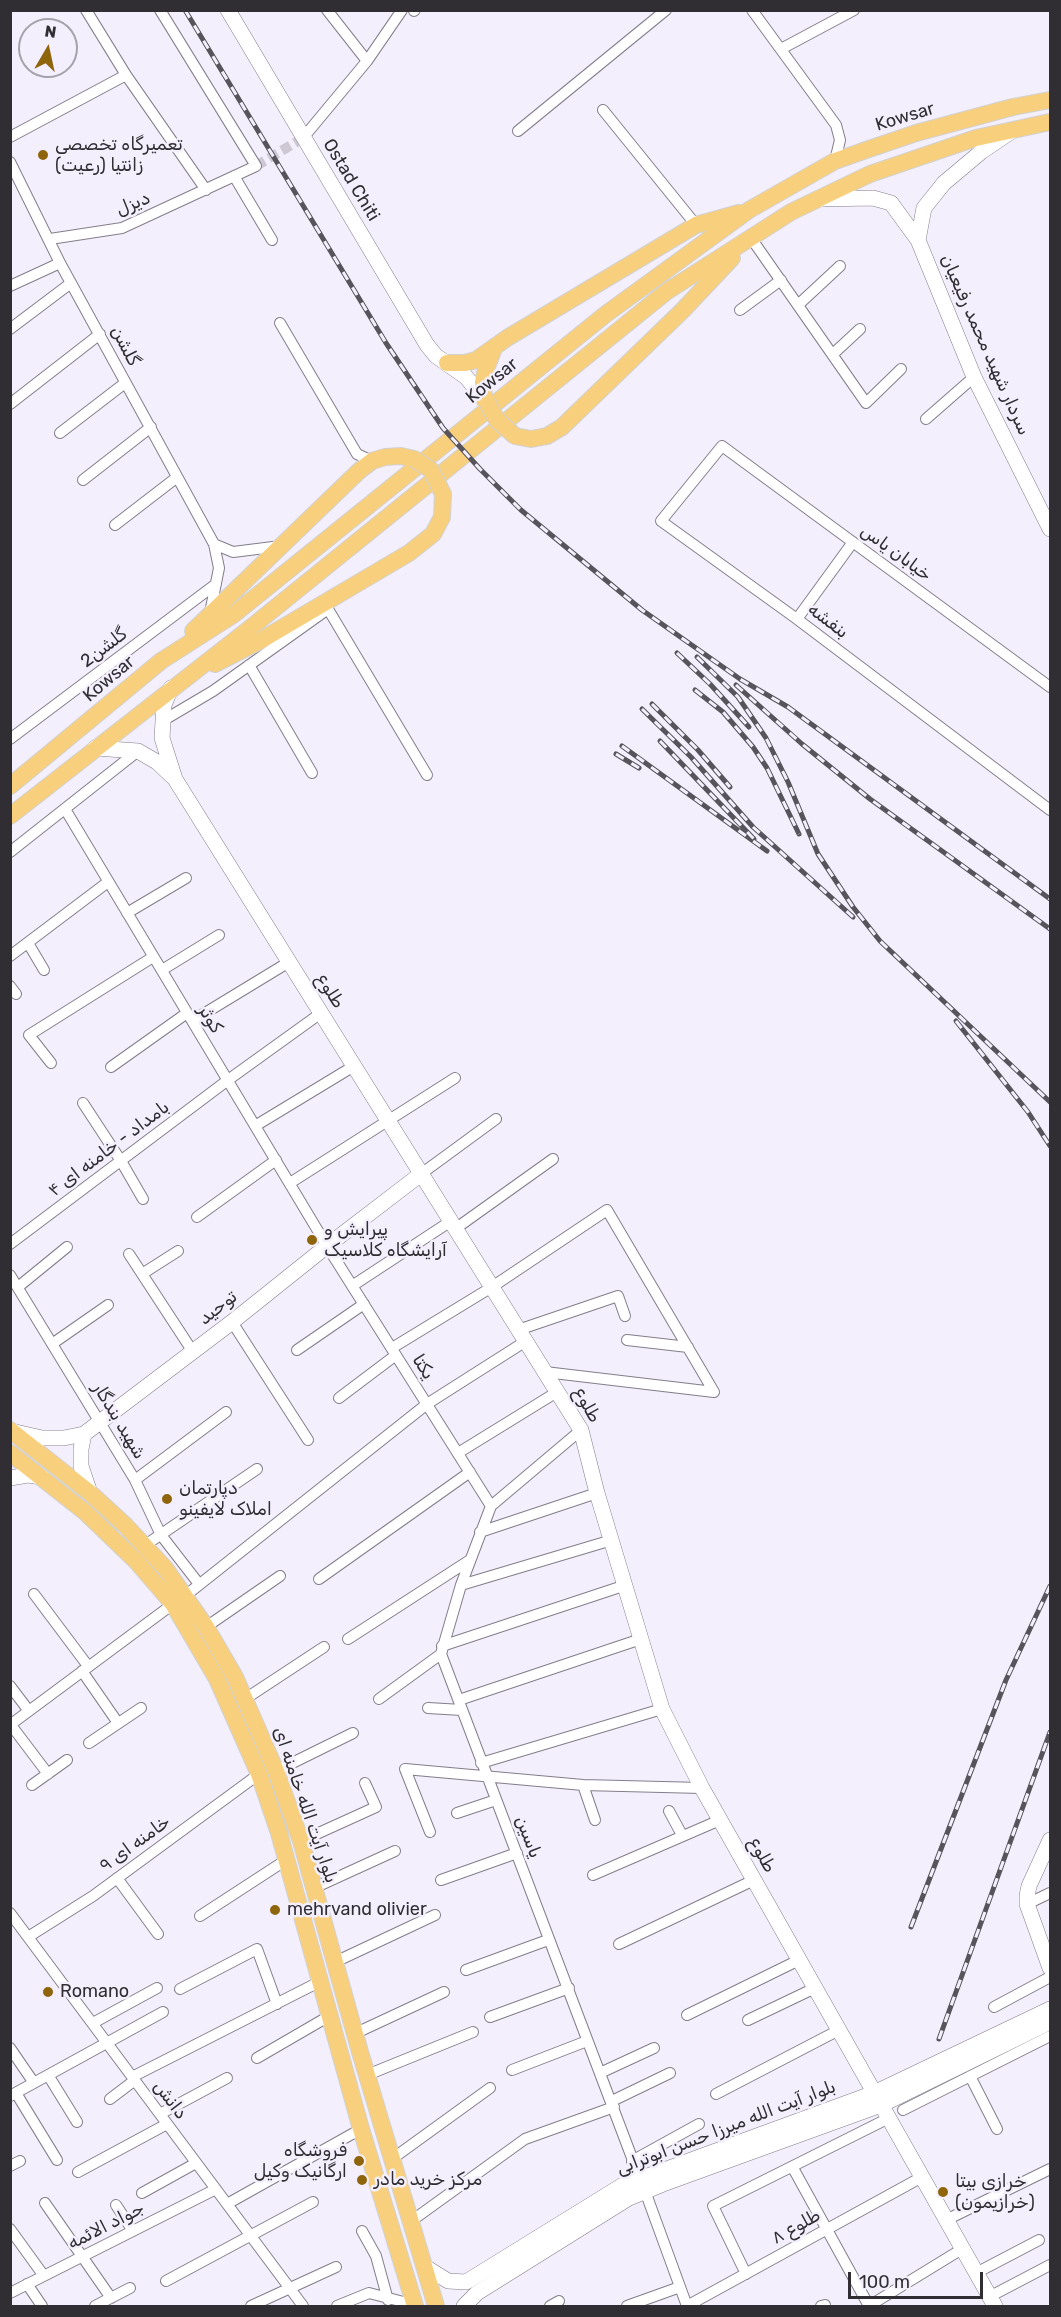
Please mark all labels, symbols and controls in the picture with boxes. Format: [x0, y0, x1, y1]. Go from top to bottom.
north arrow [18, 18, 78, 78]
text: N [43, 21, 58, 42]
street label: Kowsar [873, 98, 937, 136]
place label: تعمیرگاه تخصصی زانتیا (رعیت) [55, 134, 183, 176]
street label: Ostad Chiti [318, 135, 384, 225]
marker: تعمیرگاه تخصصی زانتیا (رعیت) [36, 148, 50, 162]
street label: دیزل [113, 187, 153, 221]
street label: سردار شهید محمد رفیعیان [935, 251, 1035, 439]
street label: گلشن [106, 323, 144, 369]
street label: Kowsar [462, 354, 522, 408]
street label: خیابان یاس [856, 520, 936, 586]
street label: بنفشه [803, 599, 853, 643]
street label: گلشن2 [77, 624, 131, 672]
street label: Kowsar [79, 651, 139, 707]
street label: طلوع [311, 970, 349, 1012]
street label: کوثر [193, 1001, 227, 1037]
street label: بامداد - خامنه ای ۴ [44, 1097, 174, 1201]
place label: پیرایش و آرایشگاه کلاسیک [324, 1219, 447, 1262]
marker: پیرایش و آرایشگاه کلاسیک [305, 1233, 319, 1247]
street label: توحید [194, 1286, 242, 1330]
street label: یکتا [407, 1350, 439, 1384]
street label: شهید بندگار [88, 1379, 150, 1463]
street label: طلوع [569, 1384, 605, 1426]
place label: دپارتمان املاک لایفینو [179, 1478, 272, 1520]
marker: دپارتمان املاک لایفینو [160, 1492, 174, 1506]
street label: بلوار آیت الله خامنه ای [268, 1724, 342, 1886]
street label: خامنه ای ۹ [95, 1811, 175, 1877]
street label: یاسین [510, 1813, 546, 1861]
street label: طلوع [744, 1834, 780, 1876]
place label: mehrvand olivier [287, 1899, 427, 1921]
marker: mehrvand olivier [268, 1903, 282, 1917]
place label: Romano [60, 1981, 129, 2003]
marker: Romano [41, 1985, 55, 1999]
street label: دانش [148, 2076, 192, 2124]
street label: بلوار آیت الله میرزا حسن ابوترابی [613, 2076, 839, 2180]
place label: فروشگاه ارگانیک وکیل [254, 2140, 347, 2182]
marker: فروشگاه ارگانیک وکیل [352, 2154, 366, 2168]
place label: مرکز خرید مادر [374, 2169, 482, 2191]
place label: خرازی بیتا (خرازیمون) [955, 2171, 1035, 2214]
marker: مرکز خرید مادر [355, 2173, 369, 2187]
marker: خرازی بیتا (خرازیمون) [936, 2185, 950, 2199]
street label: جواد الائمه [64, 2198, 148, 2254]
street label: طلوع ۸ [768, 2205, 824, 2249]
scale bar [851, 2260, 986, 2298]
text: 100 m [859, 2271, 910, 2293]

